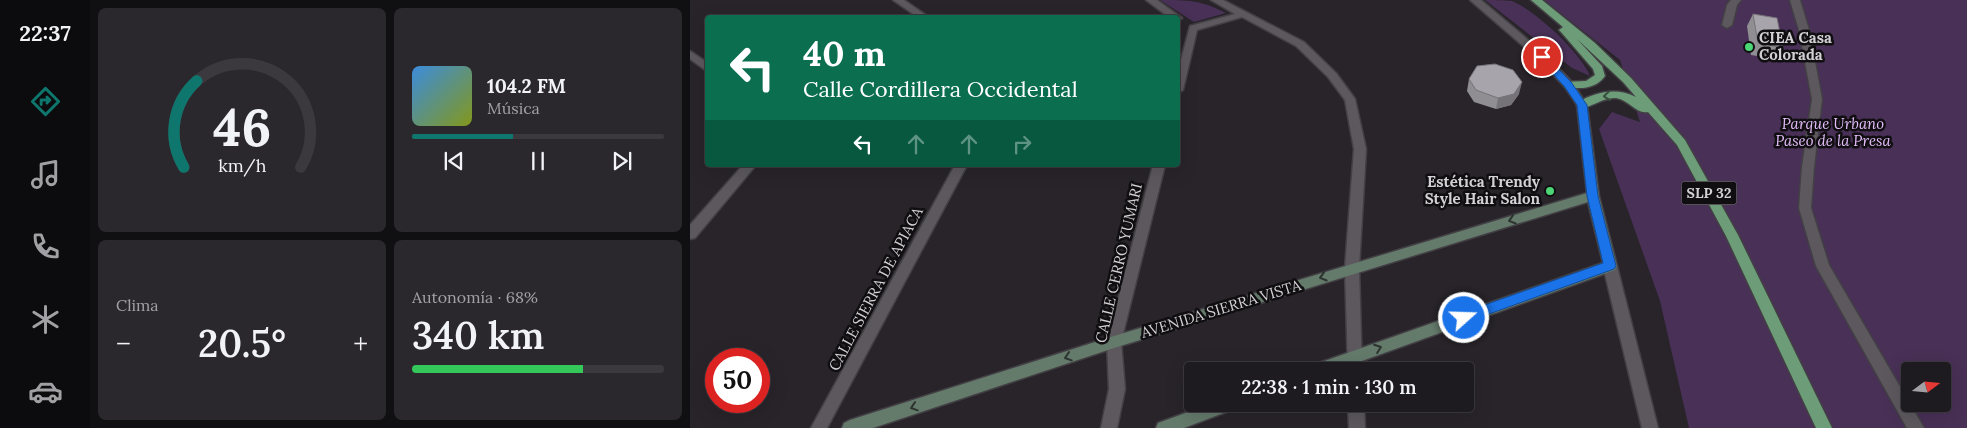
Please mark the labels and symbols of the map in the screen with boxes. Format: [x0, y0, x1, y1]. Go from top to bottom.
place label: CIEA Casa Colorada [1759, 28, 1832, 64]
pin [1521, 36, 1563, 78]
marker: CIEA Casa Colorada [1743, 41, 1755, 53]
one-way arrow [1603, 90, 1611, 101]
park label: Parque Urbano Paseo de la Presa [1775, 114, 1892, 150]
place label: Estética Trendy Style Hair Salon [1425, 172, 1541, 208]
street label: CALLE CERRO YUMARI [1091, 181, 1146, 345]
road number: SLP 32 [1682, 182, 1736, 204]
marker: Estética Trendy Style Hair Salon [1544, 185, 1556, 197]
street label: CALLE SIERRA DE APIACA [824, 203, 927, 374]
one-way arrow [1509, 215, 1517, 225]
one-way arrow [1320, 272, 1328, 282]
street label: AVENIDA SIERRA VISTA [1138, 275, 1304, 342]
position arrow [1437, 291, 1489, 343]
one-way arrow [1373, 344, 1382, 354]
speed limit sign: 50 [705, 348, 770, 413]
one-way arrow [1064, 351, 1073, 361]
north arrow [1901, 362, 1951, 412]
one-way arrow [910, 402, 918, 412]

